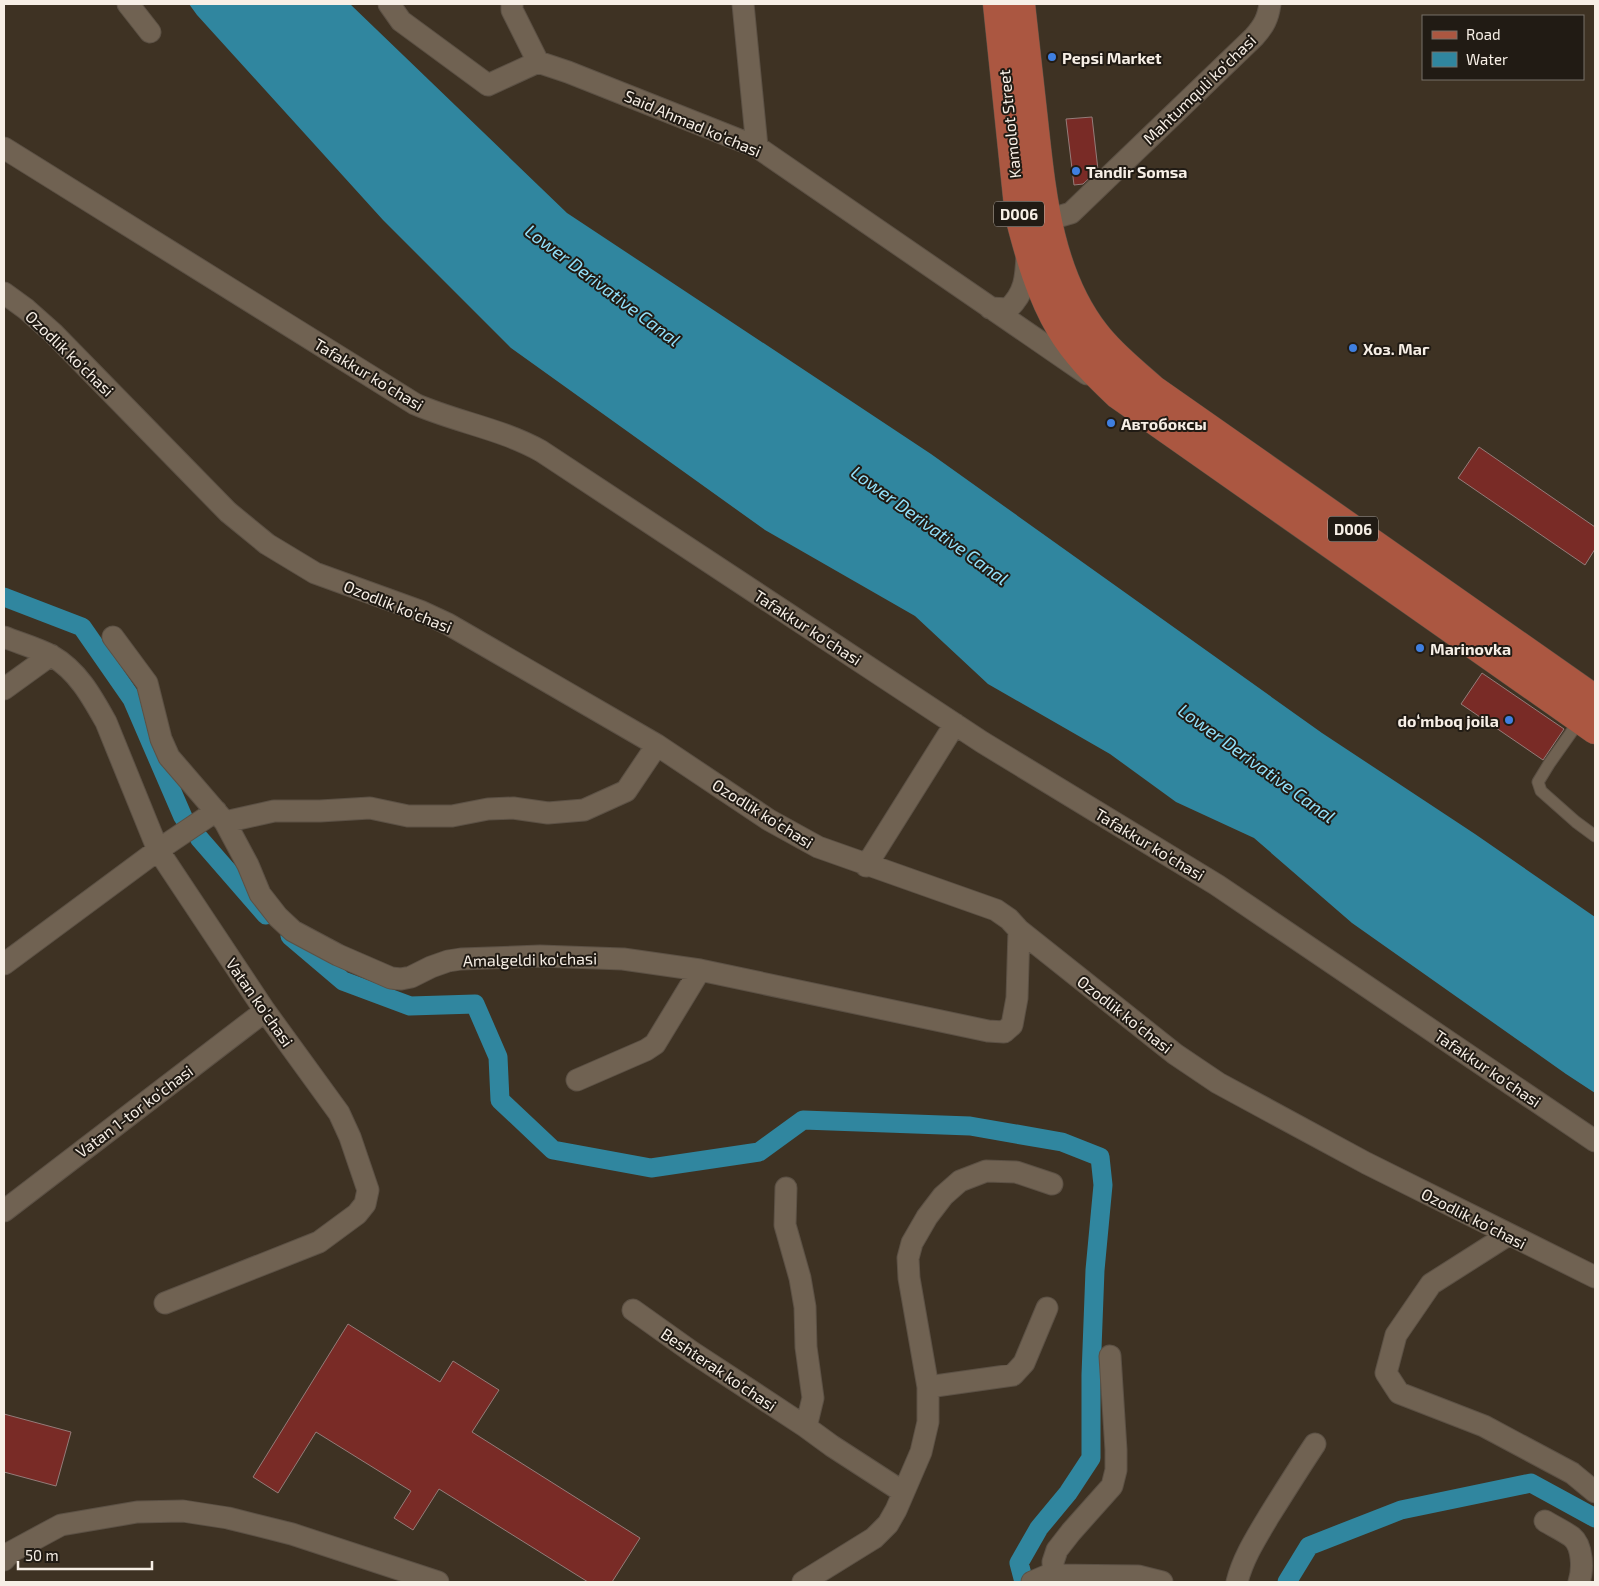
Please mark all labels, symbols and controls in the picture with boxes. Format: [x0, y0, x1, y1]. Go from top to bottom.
legend [1422, 15, 1584, 80]
text: Road [1466, 25, 1501, 43]
street label: Mahtumquli ko‘chasi [1139, 30, 1259, 148]
place label: Pepsi Market [1062, 48, 1162, 67]
text: Water [1466, 50, 1508, 68]
marker: Pepsi Market [1046, 51, 1058, 63]
street label: Kamolot Street [994, 69, 1024, 179]
street label: Said Ahmad ko‘chasi [622, 86, 764, 160]
place label: Tandir Somsa [1086, 162, 1187, 181]
marker: Tandir Somsa [1070, 165, 1082, 177]
road number: D006 [994, 202, 1044, 226]
water label: Lower Derivative Canal [521, 219, 685, 351]
street label: Ozodlik ko‘chasi [22, 306, 118, 400]
street label: Tafakkur ko‘chasi [311, 334, 427, 414]
place label: Хоз. Маг [1363, 339, 1430, 358]
marker: Хоз. Маг [1347, 342, 1359, 354]
place label: Автобоксы [1121, 414, 1207, 433]
marker: Автобоксы [1105, 417, 1117, 429]
water label: Lower Derivative Canal [847, 461, 1013, 589]
road number: D006 [1328, 516, 1378, 542]
street label: Ozodlik ko‘chasi [341, 576, 455, 636]
street label: Tafakkur ko‘chasi [751, 585, 865, 669]
place label: Marinovka [1430, 639, 1511, 658]
marker: Marinovka [1414, 642, 1426, 654]
water label: Lower Derivative Canal [1174, 699, 1340, 827]
place label: doʻmboq joila [1397, 711, 1499, 730]
marker: doʻmboq joila [1503, 714, 1515, 726]
street label: Ozodlik ko‘chasi [709, 774, 817, 852]
street label: Tafakkur ko‘chasi [1092, 804, 1208, 884]
street label: Amalgeldi ko‘chasi [463, 948, 597, 970]
street label: Vatan ko'chasi [223, 954, 297, 1050]
street label: Ozodlik ko‘chasi [1074, 971, 1176, 1057]
street label: Tafakkur ko‘chasi [1431, 1025, 1545, 1111]
street label: Vatan 1-tor ko‘chasi [72, 1061, 196, 1161]
street label: Ozodlik ko‘chasi [1418, 1183, 1530, 1253]
street label: Beshterak ko‘chasi [658, 1323, 780, 1415]
scale bar [18, 1538, 151, 1570]
text: 50 m [25, 1546, 59, 1564]

